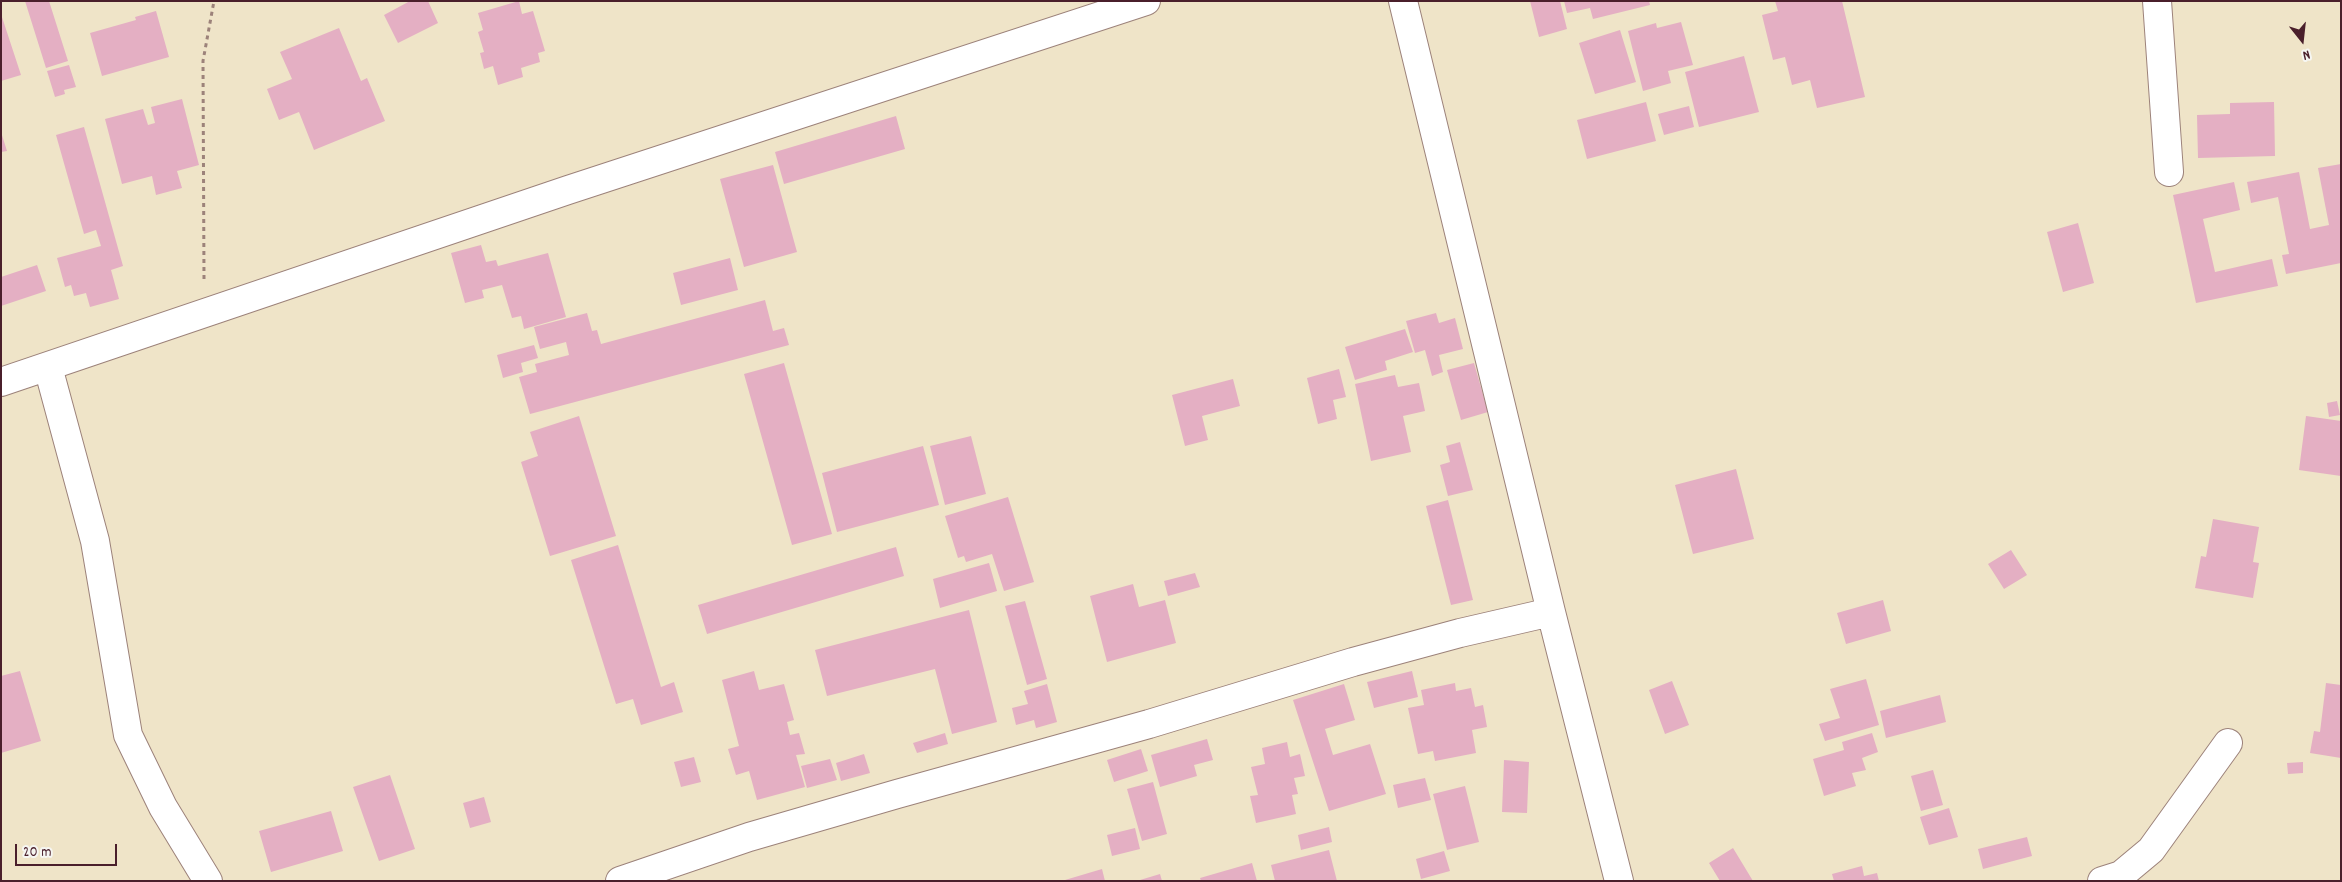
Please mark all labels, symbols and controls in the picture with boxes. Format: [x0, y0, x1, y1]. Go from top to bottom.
north arrow [2277, 15, 2327, 65]
text: N [2300, 44, 2312, 65]
scale bar [18, 834, 120, 866]
text: 20 m [23, 842, 51, 864]

